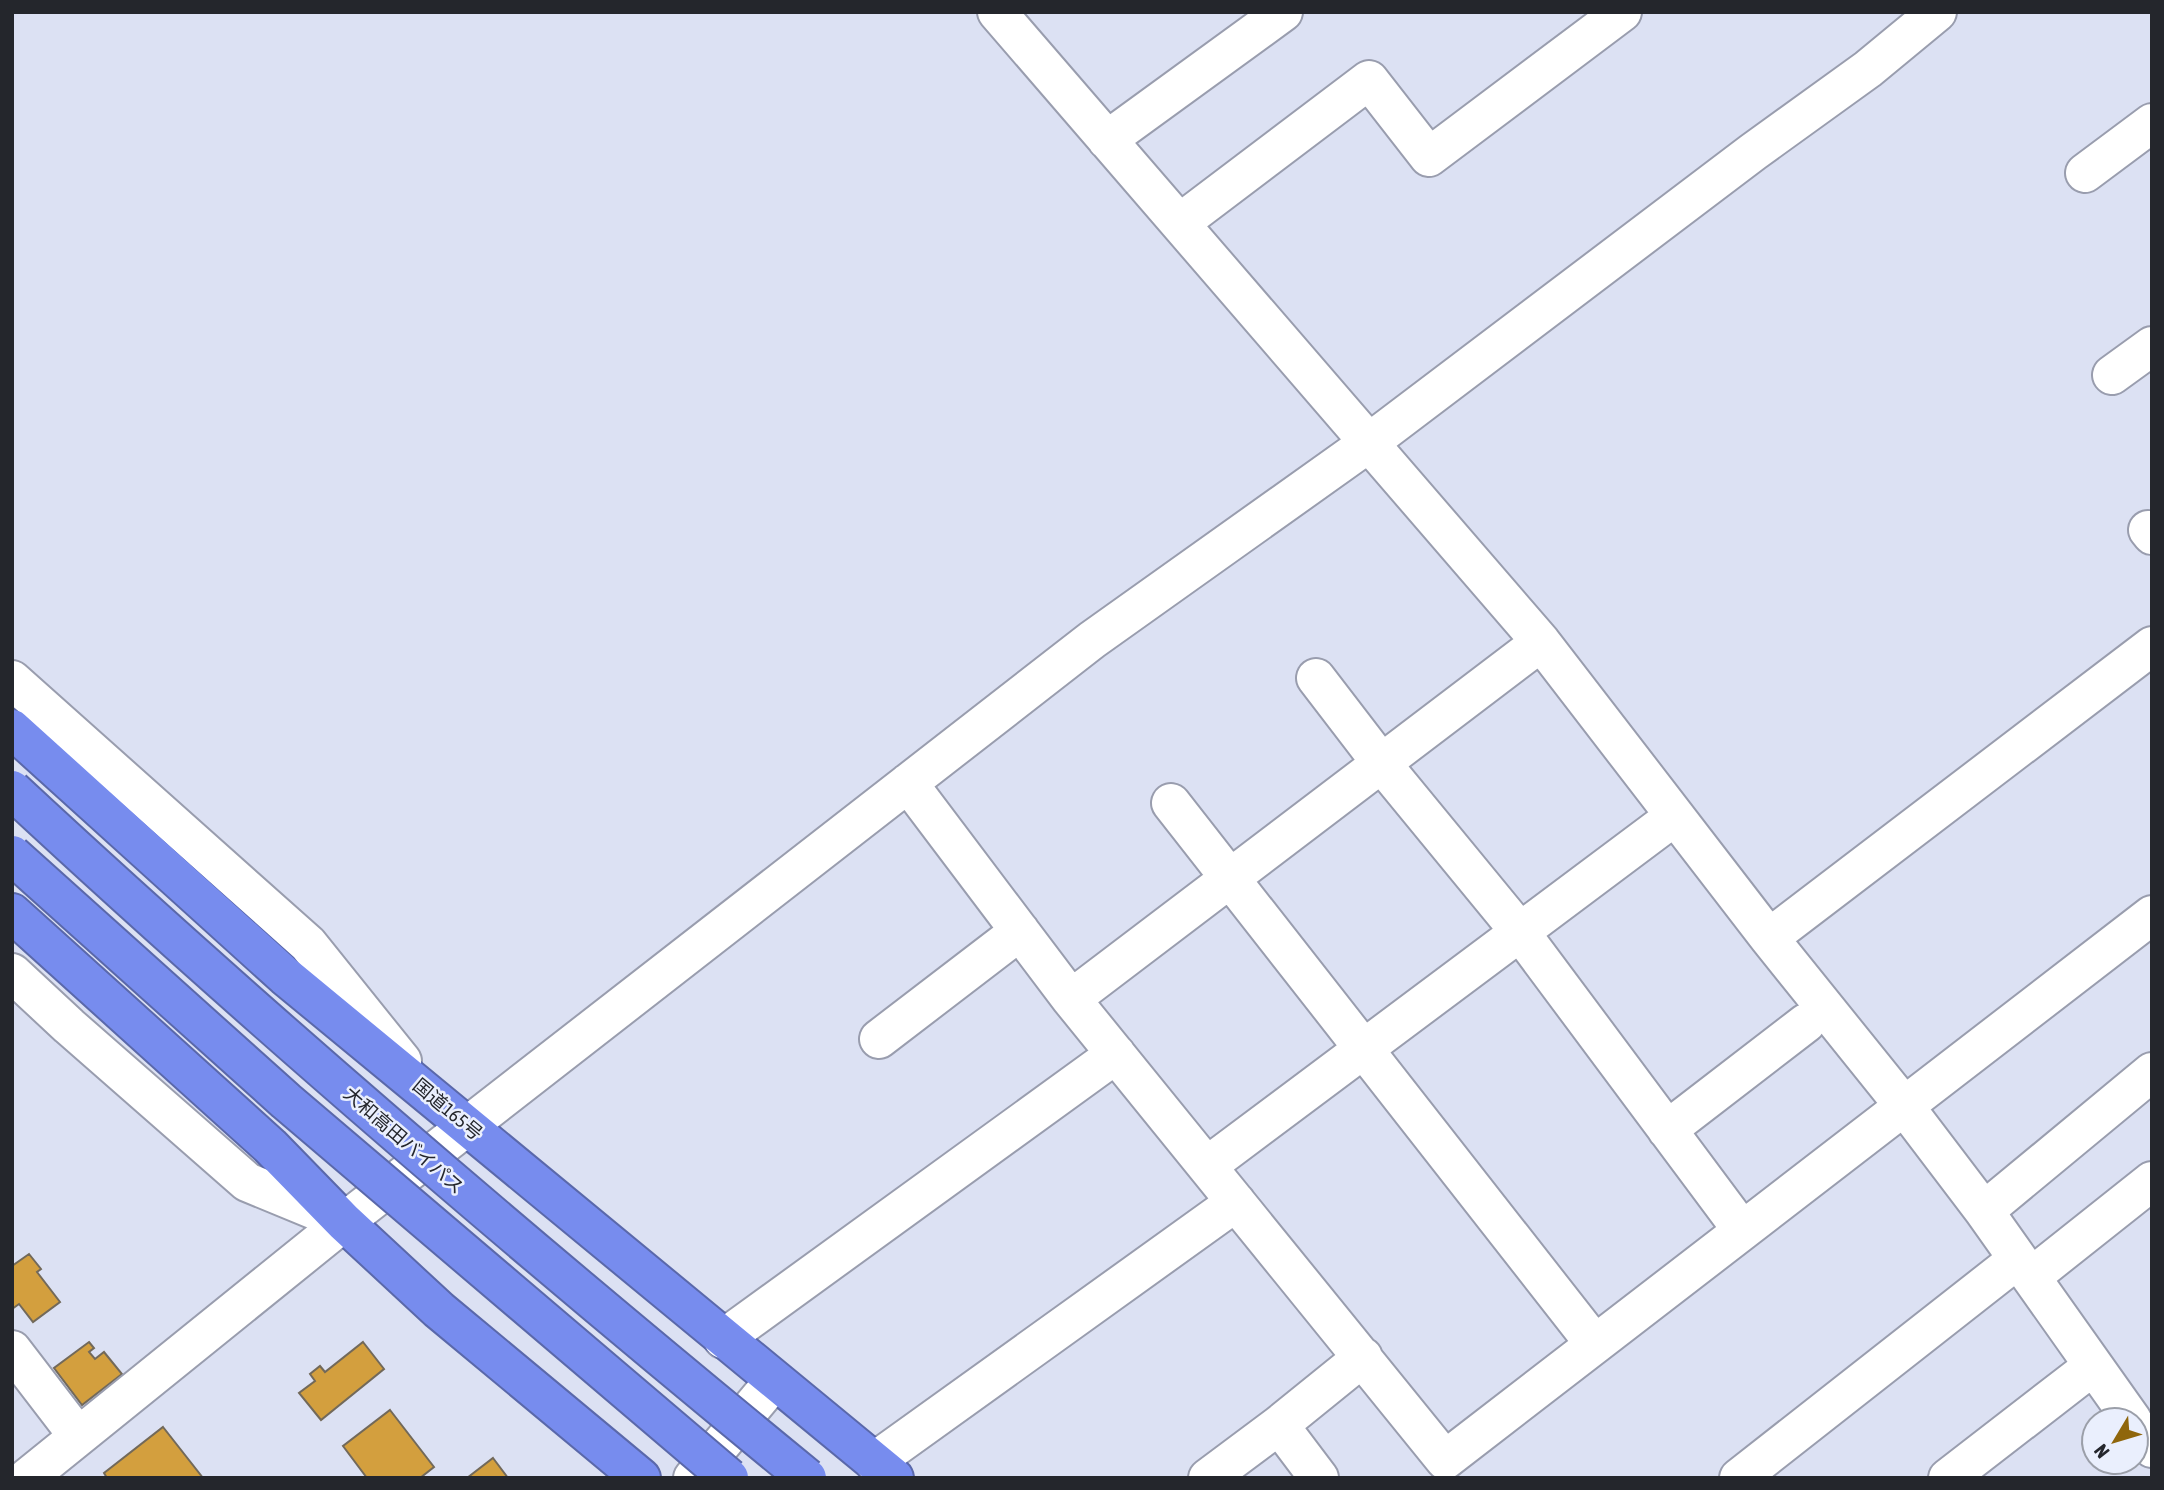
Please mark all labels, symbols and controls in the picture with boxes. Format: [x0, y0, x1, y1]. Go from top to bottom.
street label: 国道165号 [409, 1074, 487, 1144]
street label: 大和高田バイパス [340, 1082, 468, 1198]
north arrow [2080, 1406, 2150, 1476]
text: N [2089, 1440, 2114, 1463]

